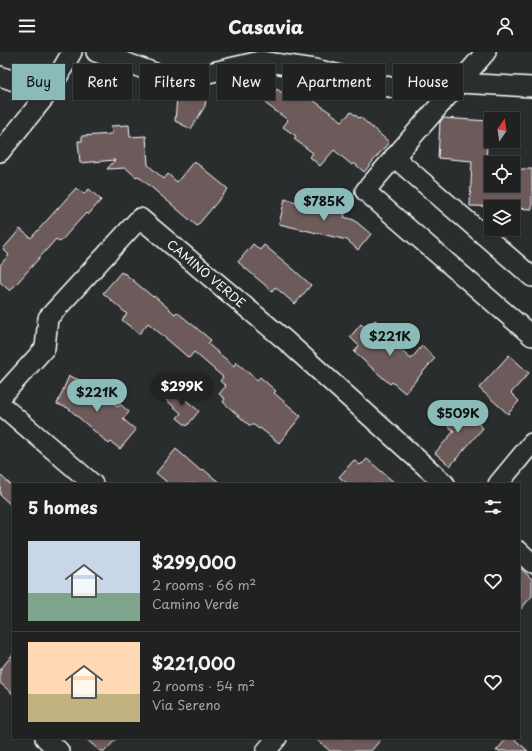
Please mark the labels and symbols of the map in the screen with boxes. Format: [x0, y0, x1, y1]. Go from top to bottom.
north arrow [484, 112, 520, 148]
pin: $785K [296, 188, 352, 222]
street label: CAMINO VERDE [163, 235, 250, 311]
pin: $221K [362, 323, 418, 357]
pin: $299K [154, 373, 210, 407]
pin: $221K [69, 379, 125, 413]
pin: $509K [430, 400, 486, 434]

